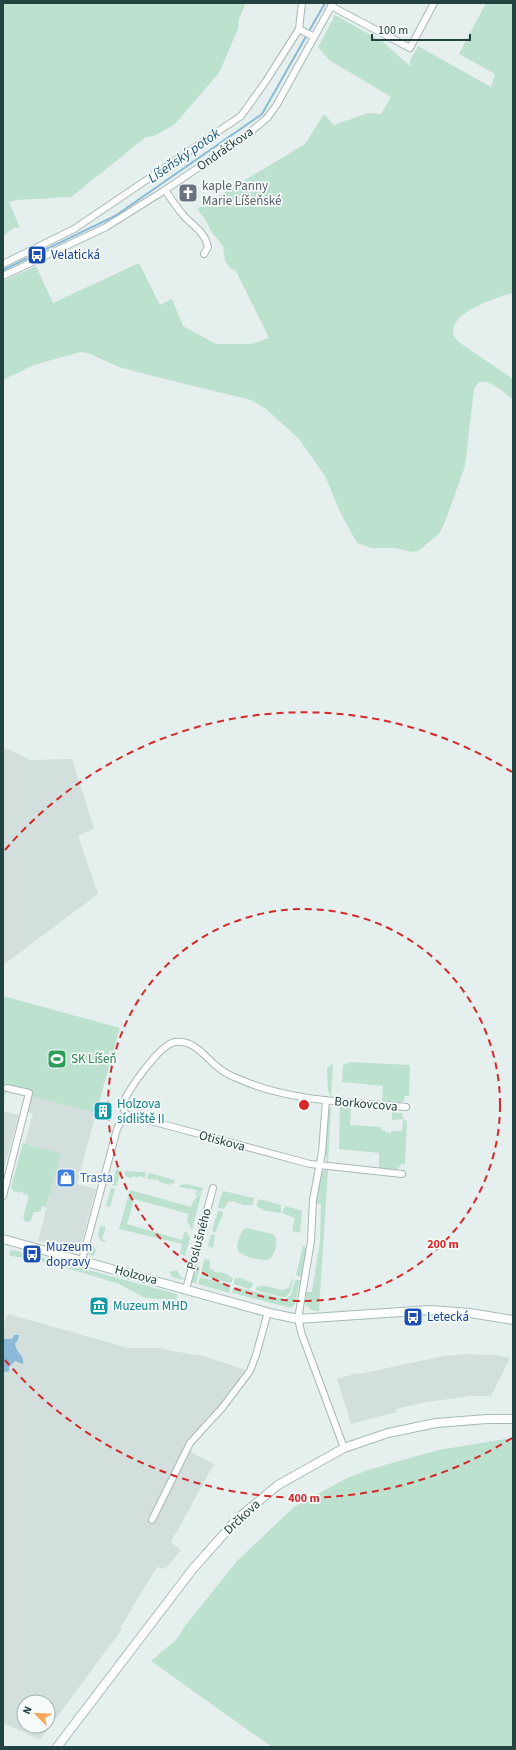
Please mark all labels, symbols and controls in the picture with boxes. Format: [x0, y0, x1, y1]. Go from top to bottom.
scale bar [372, 16, 470, 42]
text: 100 m [378, 22, 408, 39]
street label: Ondráčkova [193, 123, 257, 175]
water label: Líšeňský potok [144, 124, 224, 188]
place label: kaple Panny Marie Líšeňské [202, 177, 281, 210]
church icon: kaple Panny Marie Líšeňské [177, 182, 199, 204]
bus stop icon: Velatická [26, 244, 48, 266]
place label: Velatická [51, 246, 100, 264]
sports icon: SK Líšeň [46, 1048, 68, 1070]
place label: SK Líšeň [71, 1050, 117, 1068]
street label: Borkovcova [334, 1092, 398, 1116]
place label: Holzova sídliště II [117, 1095, 165, 1128]
centre of rings [297, 1098, 311, 1112]
building icon: Holzova sídliště II [92, 1100, 114, 1122]
street label: Otiskova [197, 1126, 247, 1156]
shop icon: Trasta [55, 1167, 77, 1189]
place label: Trasta [80, 1169, 113, 1187]
street label: Poslušného [182, 1206, 216, 1272]
text: 200 m [427, 1236, 459, 1253]
place label: Muzeum dopravy [46, 1238, 92, 1271]
bus stop icon: Muzeum dopravy [21, 1243, 43, 1265]
street label: Holzova [113, 1261, 159, 1289]
museum icon: Muzeum MHD [88, 1295, 110, 1317]
place label: Muzeum MHD [113, 1297, 188, 1315]
bus stop icon: Letecká [402, 1306, 424, 1328]
place label: Letecká [427, 1308, 469, 1326]
text: 400 m [288, 1490, 320, 1507]
street label: Drčkova [220, 1495, 264, 1539]
north arrow [16, 1694, 56, 1734]
text: N [19, 1704, 36, 1717]

